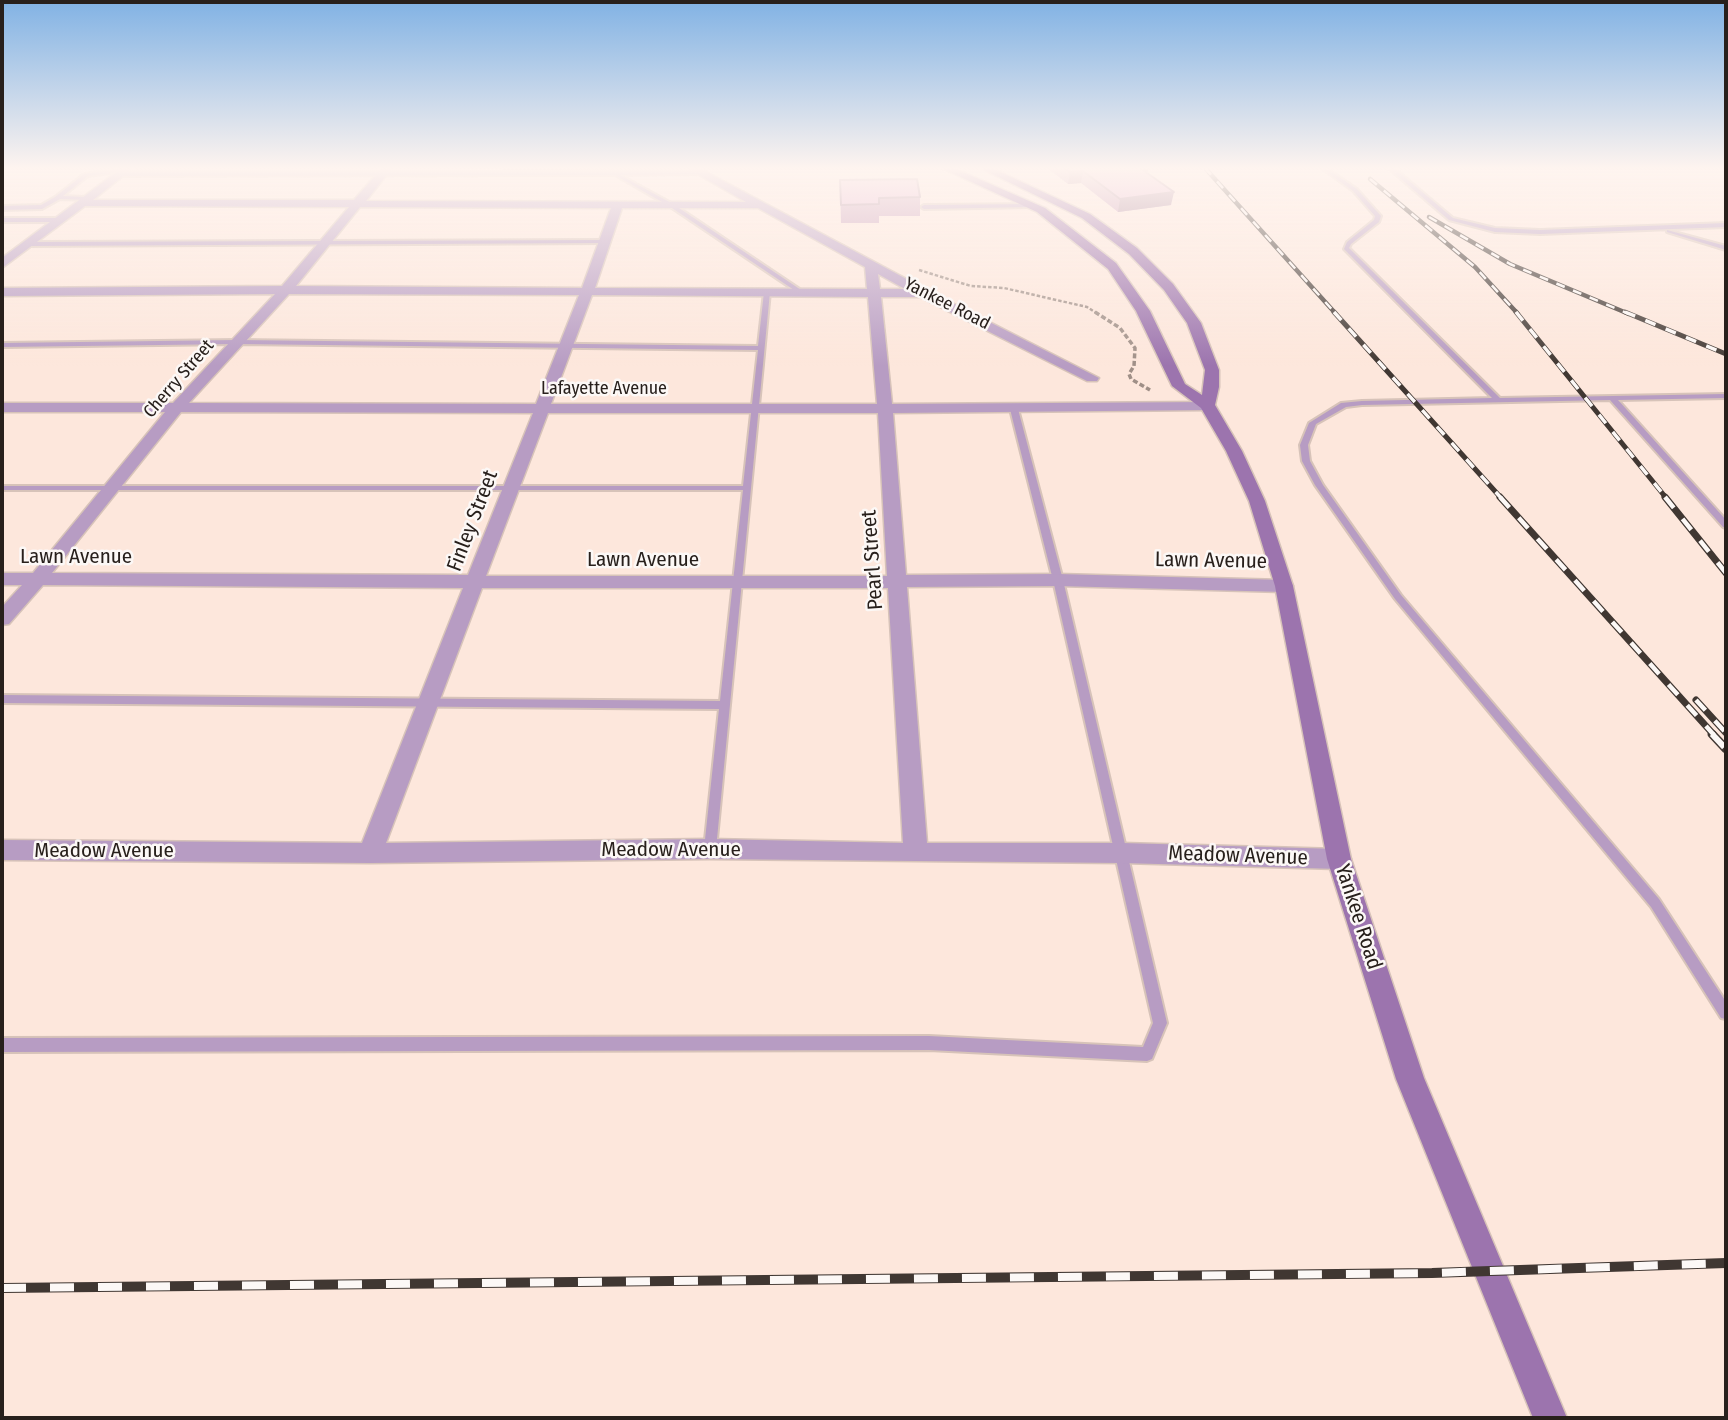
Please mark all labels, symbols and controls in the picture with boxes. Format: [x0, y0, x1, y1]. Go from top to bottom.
street label: Yankee Road [900, 273, 994, 335]
street label: Cherry Street [139, 336, 219, 422]
street label: Lafayette Avenue [541, 378, 667, 400]
street label: Finley Street [442, 467, 504, 575]
street label: Pearl Street [857, 509, 889, 611]
street label: Lawn Avenue [20, 544, 132, 570]
street label: Lawn Avenue [587, 547, 699, 573]
street label: Lawn Avenue [1155, 547, 1267, 575]
street label: Meadow Avenue [601, 837, 741, 863]
street label: Meadow Avenue [34, 838, 174, 864]
street label: Meadow Avenue [1168, 841, 1308, 871]
street label: Yankee Road [1329, 861, 1387, 973]

